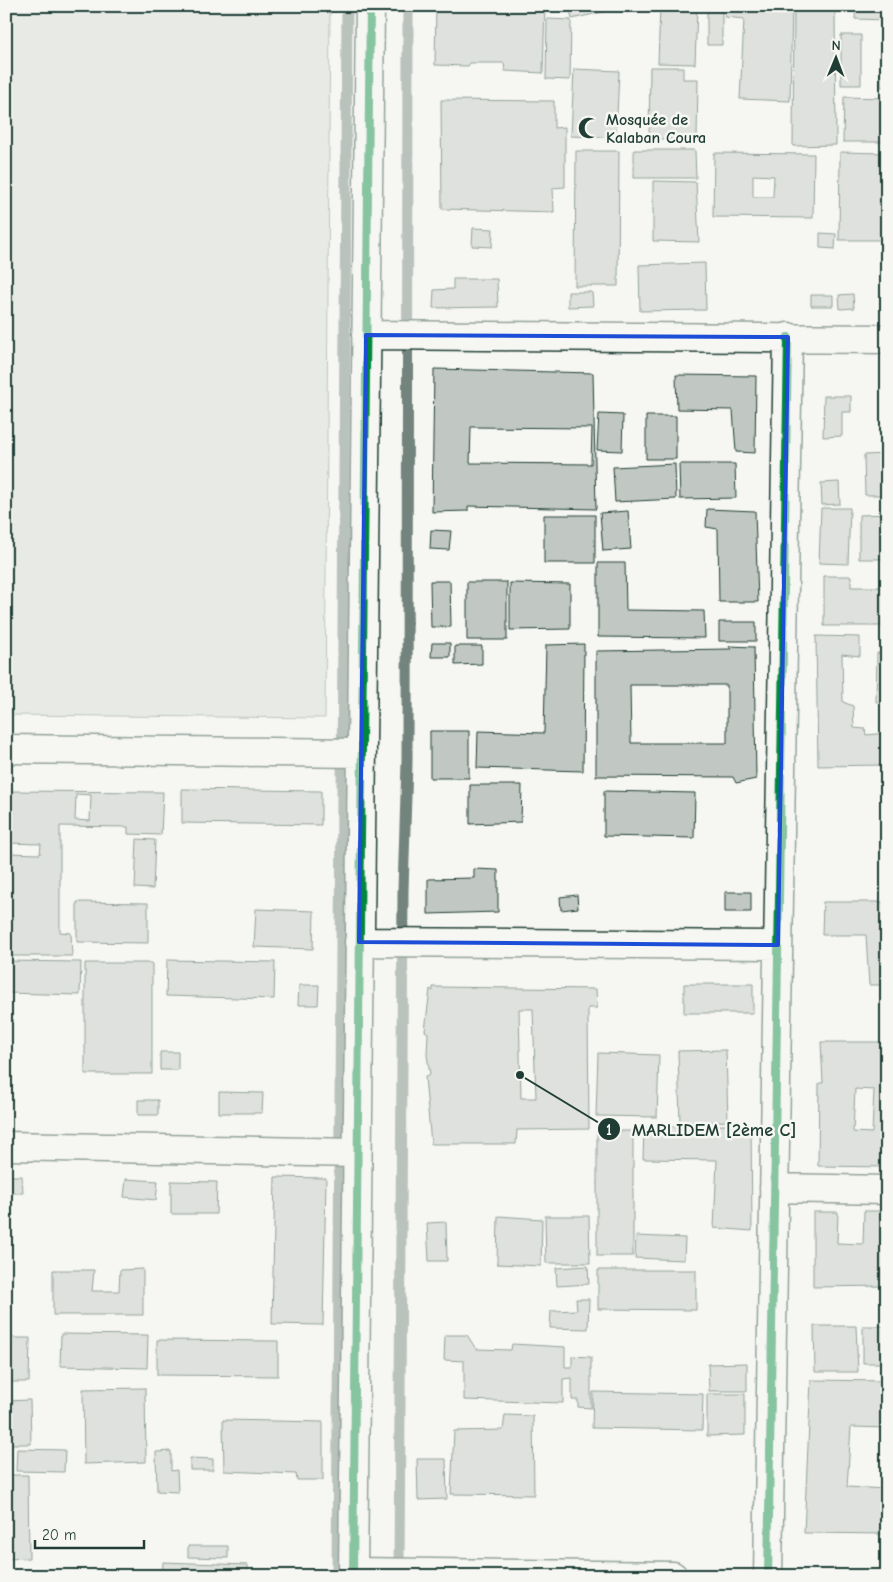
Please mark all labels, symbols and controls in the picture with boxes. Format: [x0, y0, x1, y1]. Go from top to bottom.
north arrow [810, 32, 860, 82]
text: N [832, 37, 841, 54]
place label: Mosquée de Kalaban Coura [606, 111, 706, 147]
mosque icon: Mosquée de Kalaban Coura [576, 115, 602, 141]
callout: MARLIDEM [2ème C] [597, 1113, 806, 1146]
text: MARLIDEM [2ème C] [632, 1120, 796, 1141]
text: 1 [606, 1121, 612, 1139]
scale bar [35, 1517, 144, 1549]
text: 20 m [42, 1526, 76, 1544]

